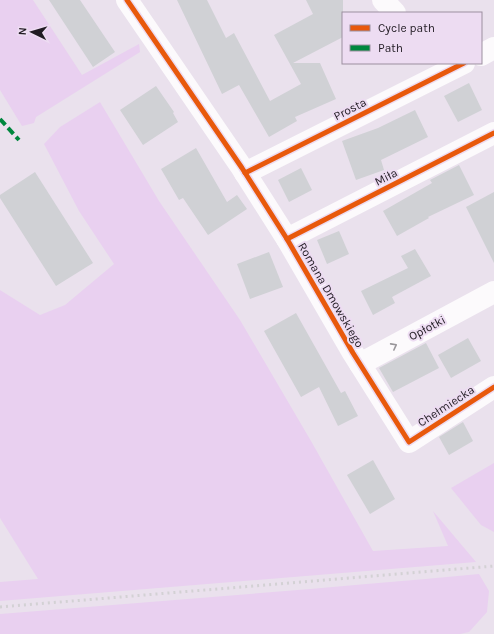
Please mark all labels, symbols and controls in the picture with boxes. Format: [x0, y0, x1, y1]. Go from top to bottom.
north arrow [12, 12, 52, 52]
legend [342, 12, 482, 64]
text: Cycle path [378, 21, 435, 35]
text: N [16, 27, 29, 36]
text: Path [378, 41, 403, 55]
street label: Prosta [331, 95, 369, 123]
street label: Miła [372, 165, 400, 189]
street label: Romana Dmowskiego [295, 240, 367, 350]
street label: Opłotki [406, 313, 448, 343]
one-way arrow [390, 343, 397, 350]
street label: Chełmiecka [415, 383, 477, 429]

